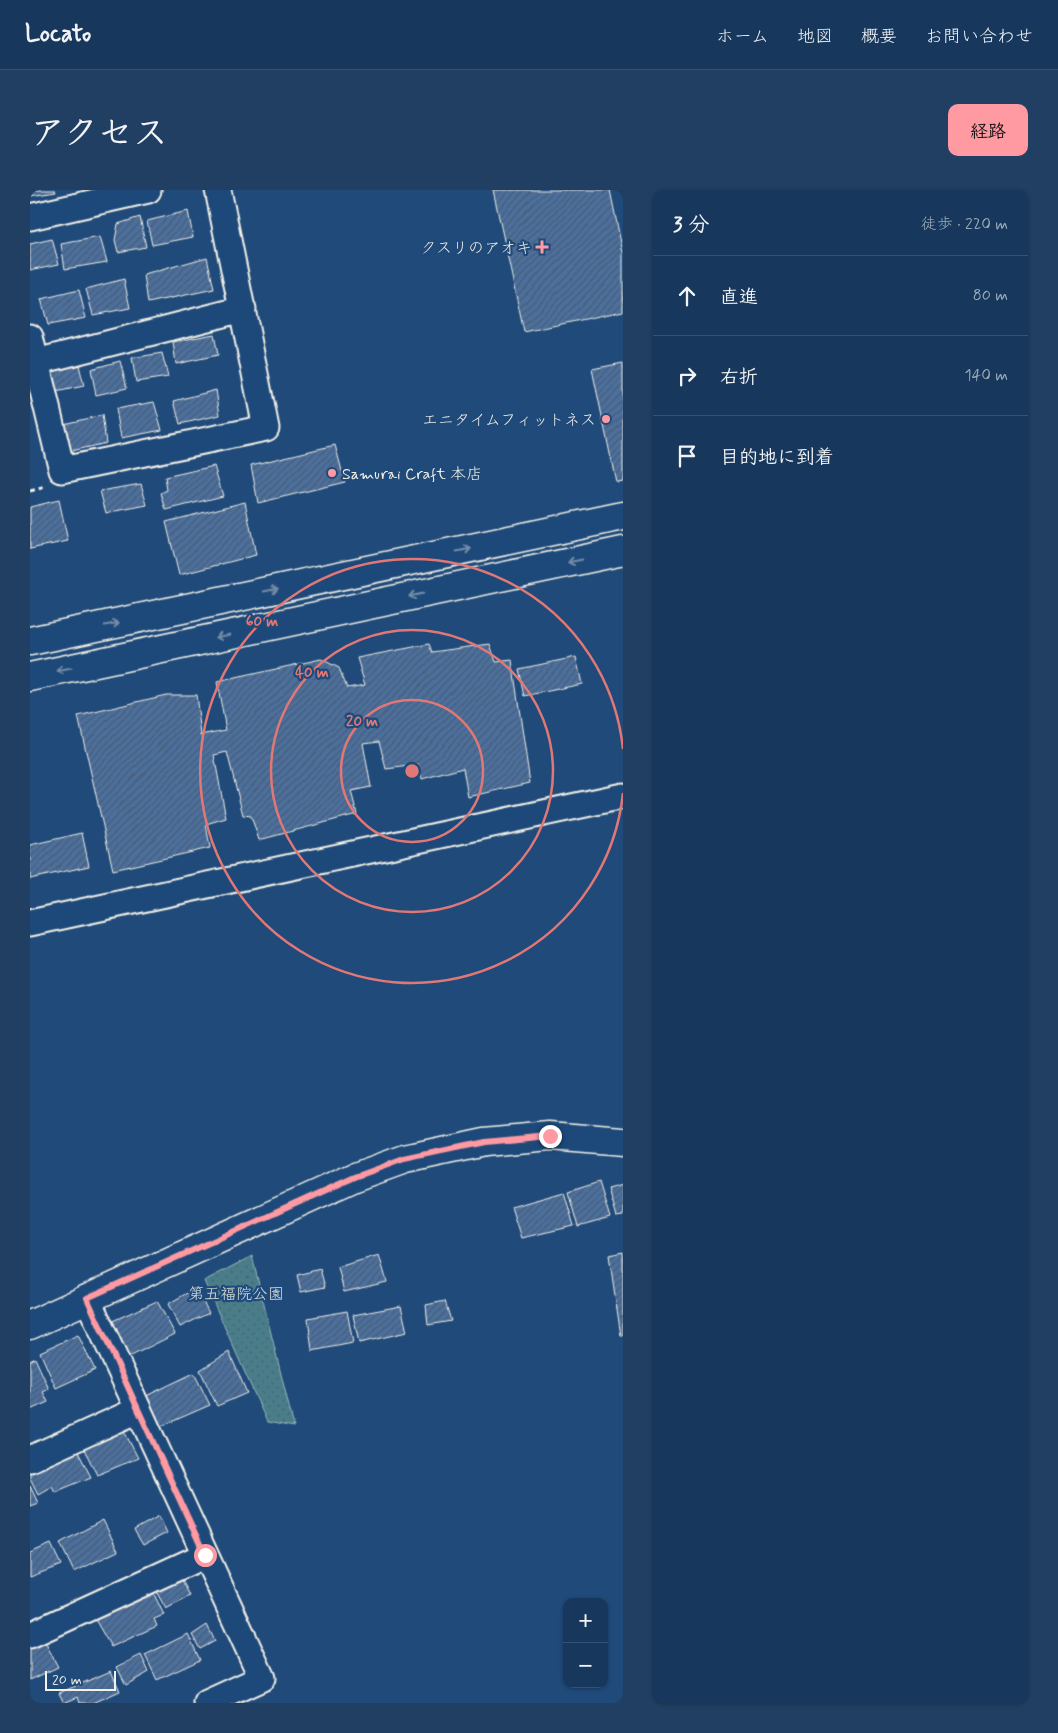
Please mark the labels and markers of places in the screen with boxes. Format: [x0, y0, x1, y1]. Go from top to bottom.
place label: クスリのアオキ [420, 238, 532, 259]
marker: クスリのアオキ [536, 241, 548, 253]
place label: エニタイムフィットネス [422, 410, 596, 431]
marker: エニタイムフィットネス [600, 413, 612, 425]
place label: Samurai Craft 本店 [342, 464, 482, 485]
marker: Samurai Craft 本店 [326, 467, 338, 479]
centre of rings [403, 762, 421, 780]

